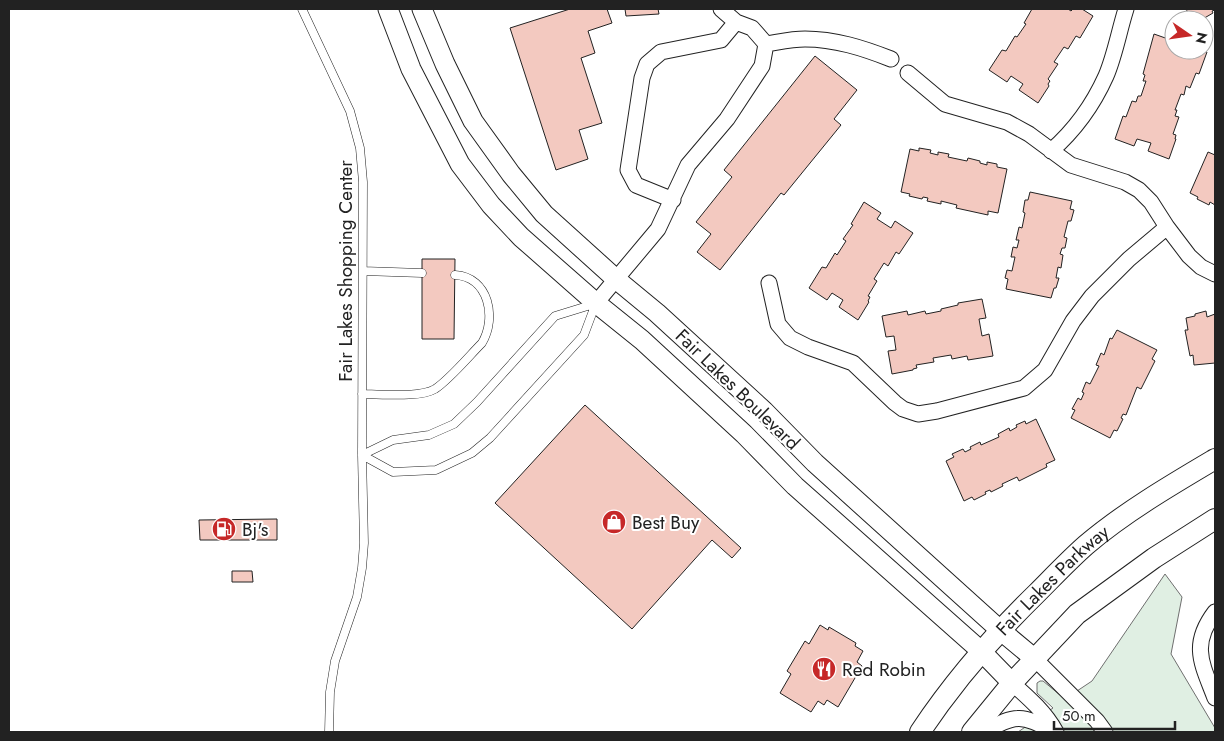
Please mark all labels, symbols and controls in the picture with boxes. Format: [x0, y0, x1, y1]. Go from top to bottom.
north arrow [1164, 10, 1214, 60]
text: N [1191, 30, 1213, 46]
street label: Fair Lakes Shopping Center [332, 160, 359, 382]
street label: Fair Lakes Boulevard [669, 323, 806, 456]
shop icon: Best Buy [601, 509, 627, 535]
place label: Best Buy [632, 509, 700, 536]
fuel station icon: Bj's [211, 516, 237, 542]
place label: Bj's [242, 516, 269, 543]
street label: Fair Lakes Parkway [990, 518, 1115, 642]
restaurant icon: Red Robin [811, 656, 837, 682]
place label: Red Robin [842, 656, 926, 683]
scale bar [1054, 698, 1175, 730]
text: 50 m [1062, 705, 1096, 727]

